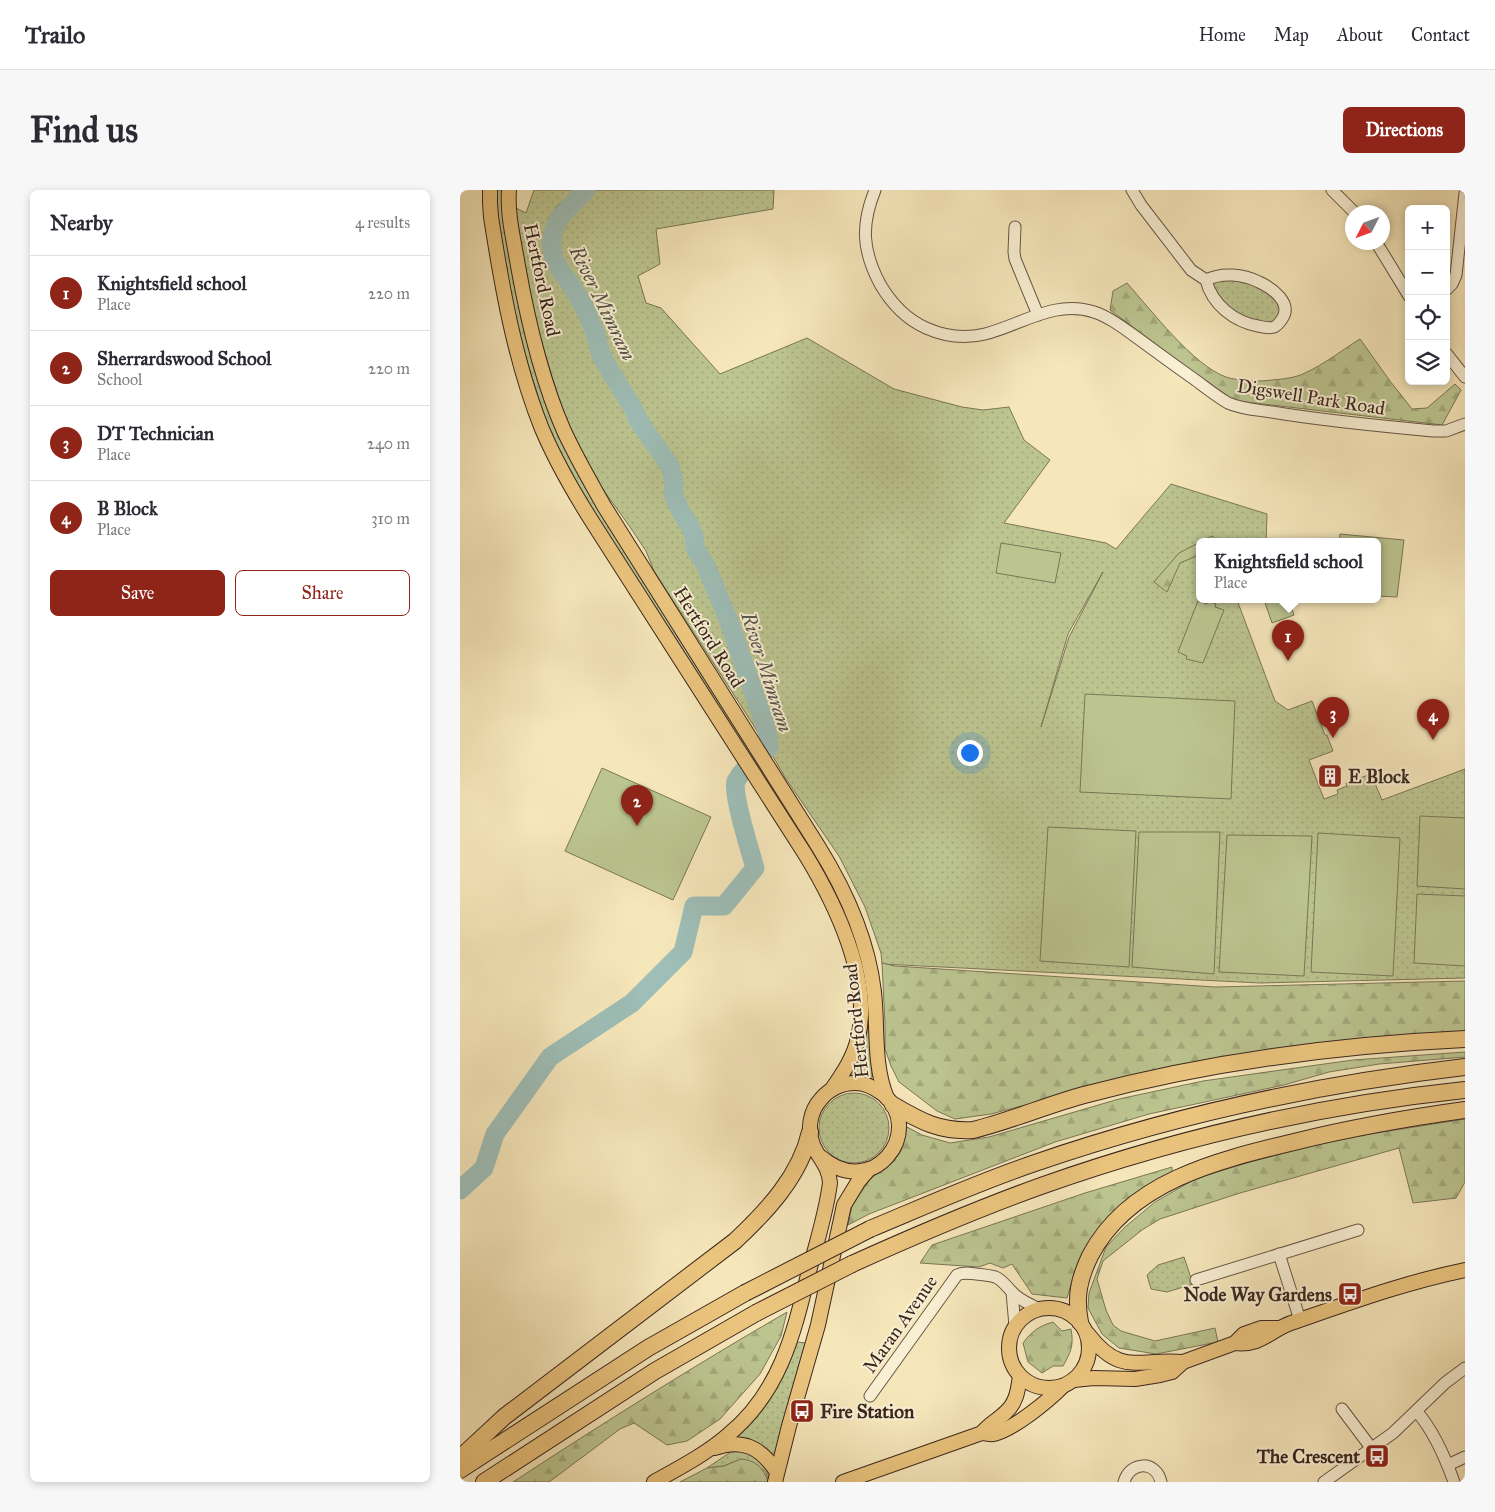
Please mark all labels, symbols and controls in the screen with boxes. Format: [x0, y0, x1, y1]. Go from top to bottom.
text: Trailo [25, 20, 85, 50]
text: Home [1199, 24, 1246, 46]
text: Map [1274, 24, 1309, 46]
text: About [1337, 24, 1383, 46]
text: Contact [1411, 24, 1470, 46]
button: Directions [1343, 107, 1465, 153]
text: Find us [30, 109, 138, 152]
north arrow [1345, 205, 1390, 250]
map controls [1405, 205, 1450, 385]
button: + [1405, 205, 1450, 250]
text: Nearby [50, 210, 113, 236]
text: 4 results [355, 213, 410, 232]
street label: Hertford Road [519, 221, 565, 339]
water label: River Mimram [564, 241, 641, 364]
button: − [1405, 250, 1450, 295]
text: Knightsfield school [97, 272, 247, 295]
text: 1 [63, 284, 69, 303]
text: 220 m [368, 284, 410, 303]
text: Place [97, 295, 131, 314]
button: locate [1405, 295, 1450, 340]
button: layers [1405, 340, 1450, 385]
text: Sherrardswood School [97, 347, 271, 370]
text: 2 [62, 359, 70, 378]
text: 220 m [368, 359, 410, 378]
text: School [97, 370, 142, 389]
street label: Digswell Park Road [1235, 374, 1387, 421]
text: DT Technician [97, 422, 214, 445]
text: 3 [63, 434, 69, 453]
text: 240 m [367, 434, 410, 453]
text: Place [97, 445, 131, 464]
text: B Block [97, 497, 158, 520]
text: 4 [62, 509, 70, 528]
text: 310 m [371, 509, 410, 528]
text: Place [97, 520, 131, 539]
popup [1196, 538, 1381, 603]
text: Knightsfield school [1214, 550, 1363, 573]
button: Save [50, 570, 225, 616]
button: Share [235, 570, 410, 616]
text: Place [1214, 573, 1247, 592]
street label: Hertford Road [669, 582, 749, 692]
water label: River Mimram [736, 608, 798, 735]
pin: 1 [1272, 620, 1304, 661]
pin: 3 [1317, 697, 1349, 738]
pin: 4 [1417, 699, 1449, 740]
your location [957, 740, 983, 766]
building icon: E Block [1317, 763, 1343, 789]
place label: E Block [1348, 765, 1411, 788]
pin: 2 [621, 785, 653, 826]
street label: Hertford Road [839, 962, 873, 1079]
street label: Maran Avenue [858, 1271, 942, 1377]
bus stop icon: Node Way Gardens [1337, 1281, 1363, 1307]
place label: Node Way Gardens [1183, 1283, 1332, 1307]
bus stop icon: Fire Station [789, 1398, 815, 1424]
place label: Fire Station [820, 1400, 915, 1423]
bus stop icon: The Crescent [1364, 1443, 1390, 1469]
place label: The Crescent [1256, 1445, 1360, 1468]

